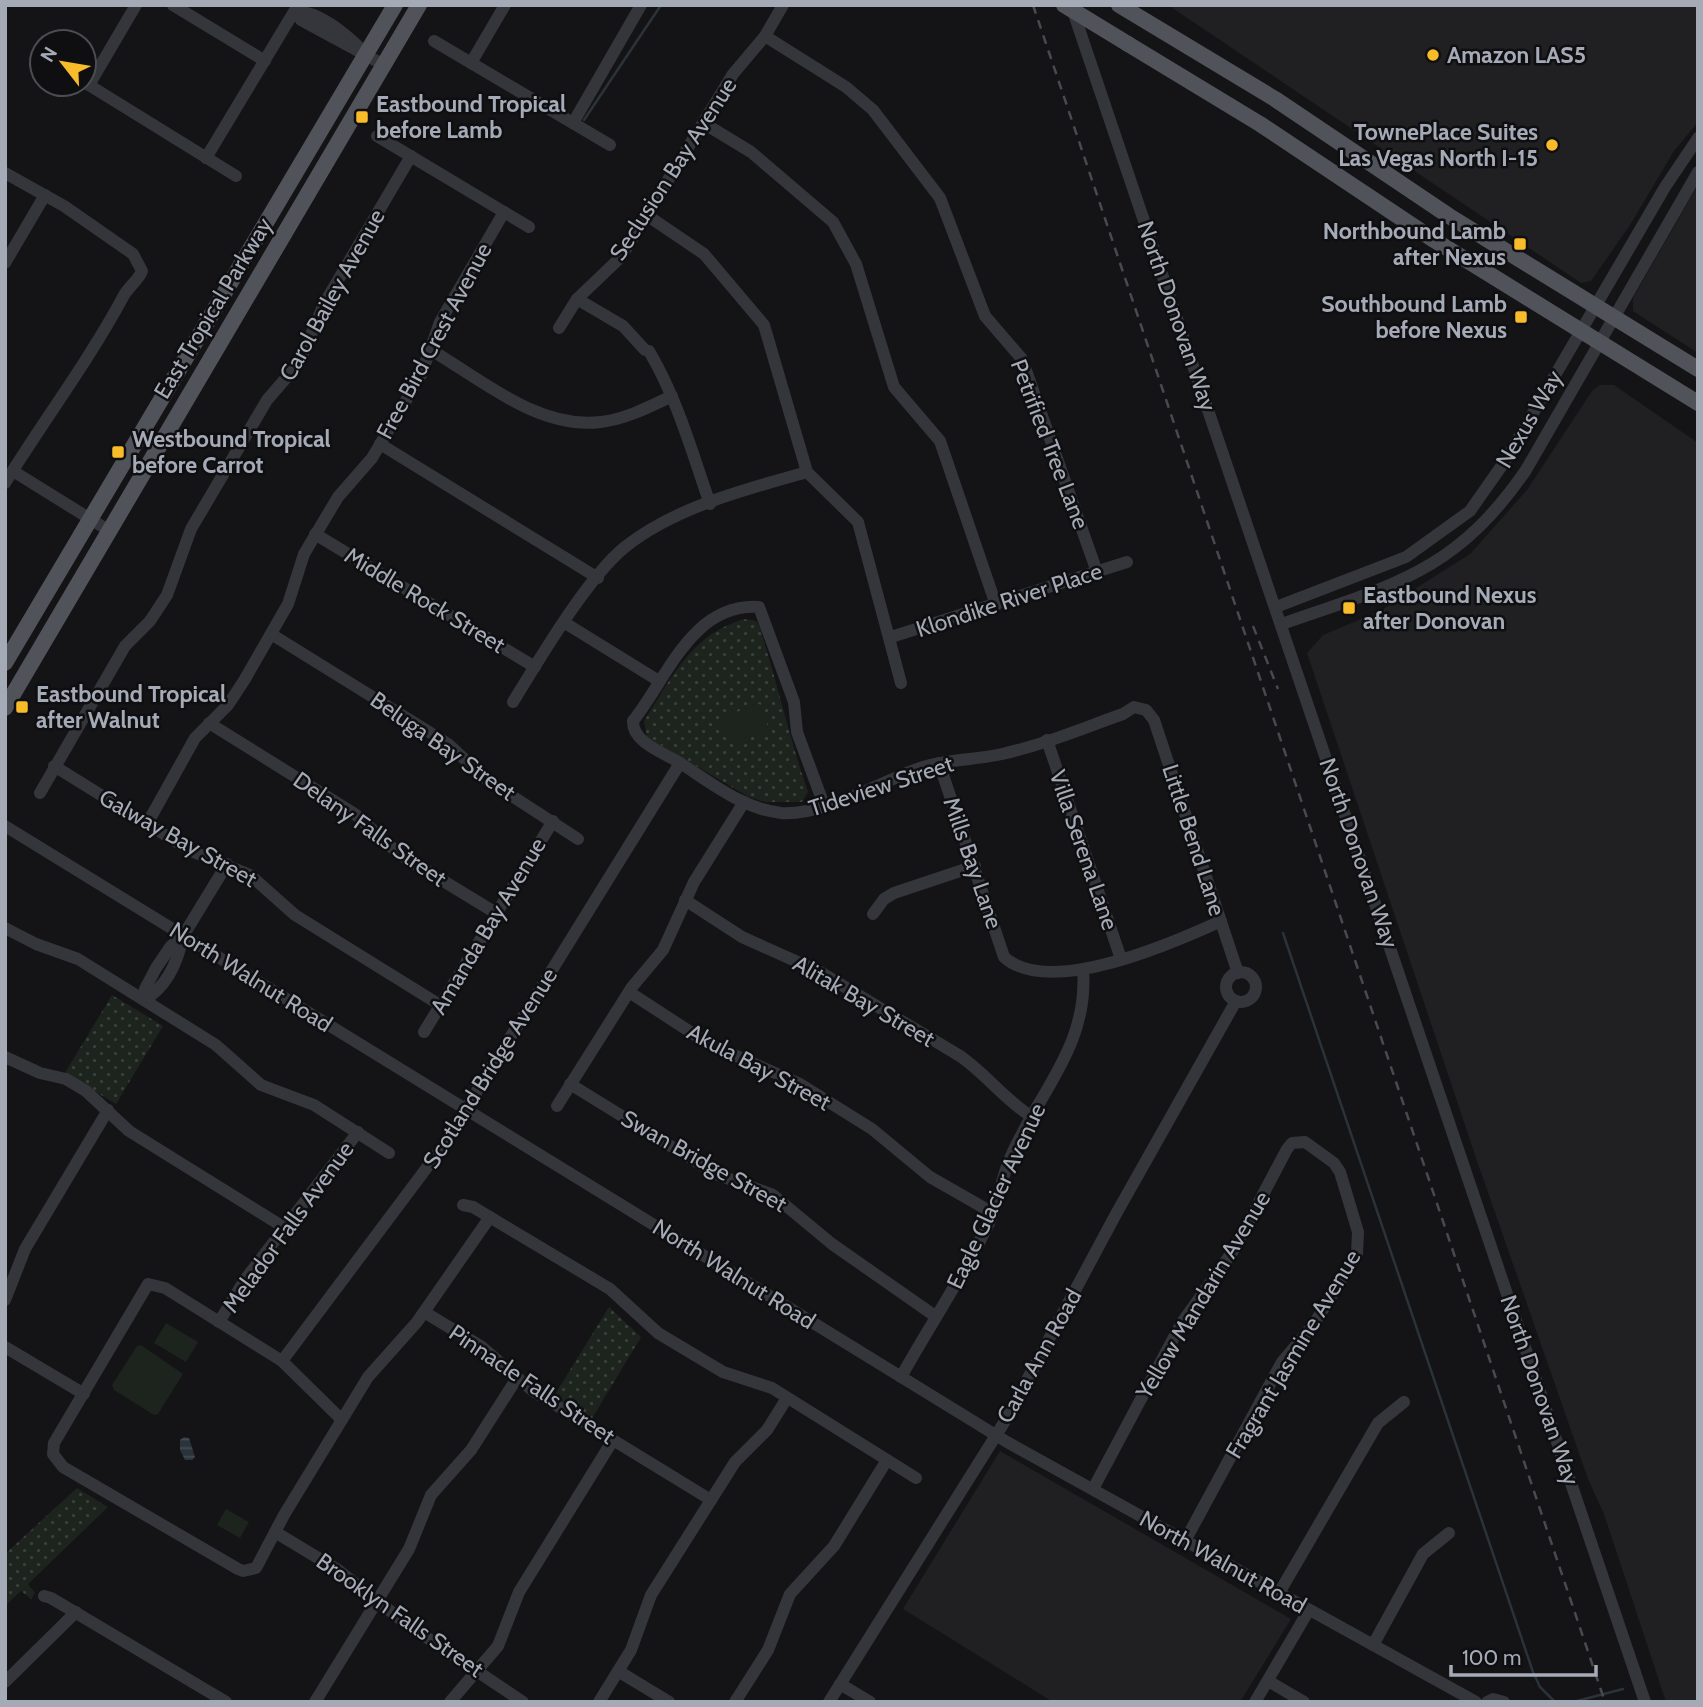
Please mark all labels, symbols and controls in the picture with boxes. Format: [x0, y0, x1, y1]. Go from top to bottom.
north arrow [28, 28, 98, 98]
place label: Amazon LAS5 [1447, 41, 1586, 69]
text: N [36, 43, 62, 66]
marker: Amazon LAS5 [1425, 47, 1441, 63]
street label: Seclusion Bay Avenue [603, 72, 743, 266]
place label: Eastbound Tropical before Lamb [376, 90, 566, 144]
marker: Eastbound Tropical before Lamb [354, 109, 370, 125]
place label: TownePlace Suites Las Vegas North I-15 [1338, 118, 1538, 172]
marker: TownePlace Suites Las Vegas North I-15 [1544, 137, 1560, 153]
street label: Carol Bailey Avenue [273, 204, 391, 386]
street label: East Tropical Parkway [148, 212, 278, 404]
street label: North Donovan Way [1131, 217, 1223, 415]
place label: Northbound Lamb after Nexus [1323, 217, 1506, 271]
marker: Northbound Lamb after Nexus [1512, 236, 1528, 252]
street label: Free Bird Crest Avenue [370, 238, 498, 444]
place label: Southbound Lamb before Nexus [1321, 290, 1507, 344]
marker: Southbound Lamb before Nexus [1513, 309, 1529, 325]
street label: Petrified Tree Lane [1005, 355, 1095, 533]
street label: Nexus Way [1490, 365, 1568, 473]
place label: Westbound Tropical before Carrot [132, 425, 331, 479]
marker: Westbound Tropical before Carrot [110, 444, 126, 460]
street label: Middle Rock Street [340, 541, 511, 659]
street label: Klondike River Place [913, 557, 1106, 643]
place label: Eastbound Nexus after Donovan [1363, 581, 1537, 635]
marker: Eastbound Nexus after Donovan [1341, 600, 1357, 616]
place label: Eastbound Tropical after Walnut [36, 680, 226, 734]
street label: Beluga Bay Street [365, 686, 521, 807]
marker: Eastbound Tropical after Walnut [14, 699, 30, 715]
street label: Tideview Street [805, 749, 957, 823]
street label: North Donovan Way [1313, 754, 1405, 952]
street label: Little Bend Lane [1156, 761, 1232, 920]
street label: Delany Falls Street [288, 766, 452, 892]
street label: Villa Serena Lane [1044, 766, 1125, 934]
street label: Galway Bay Street [94, 783, 262, 893]
street label: Mills Bay Lane [937, 794, 1009, 933]
street label: Amanda Bay Avenue [424, 832, 552, 1019]
street label: North Walnut Road [165, 916, 337, 1038]
street label: Alitak Bay Street [788, 949, 940, 1053]
street label: Scotland Bridge Avenue [417, 962, 563, 1173]
street label: Akula Bay Street [683, 1017, 836, 1117]
street label: Eagle Glacier Avenue [941, 1098, 1051, 1293]
street label: Swan Bridge Street [616, 1104, 792, 1218]
street label: Melador Falls Avenue [216, 1136, 360, 1318]
street label: Yellow Mandarin Avenue [1129, 1186, 1276, 1405]
street label: North Walnut Road [648, 1213, 820, 1335]
street label: Fragrant Jasmine Avenue [1220, 1244, 1366, 1463]
street label: Carla Ann Road [991, 1284, 1087, 1428]
street label: North Donovan Way [1494, 1291, 1586, 1489]
street label: Pinnacle Falls Street [444, 1318, 620, 1450]
street label: North Walnut Road [1135, 1505, 1311, 1619]
street label: Brooklyn Falls Street [311, 1547, 489, 1683]
scale bar [1451, 1634, 1596, 1678]
text: 100 m [1462, 1645, 1521, 1670]

